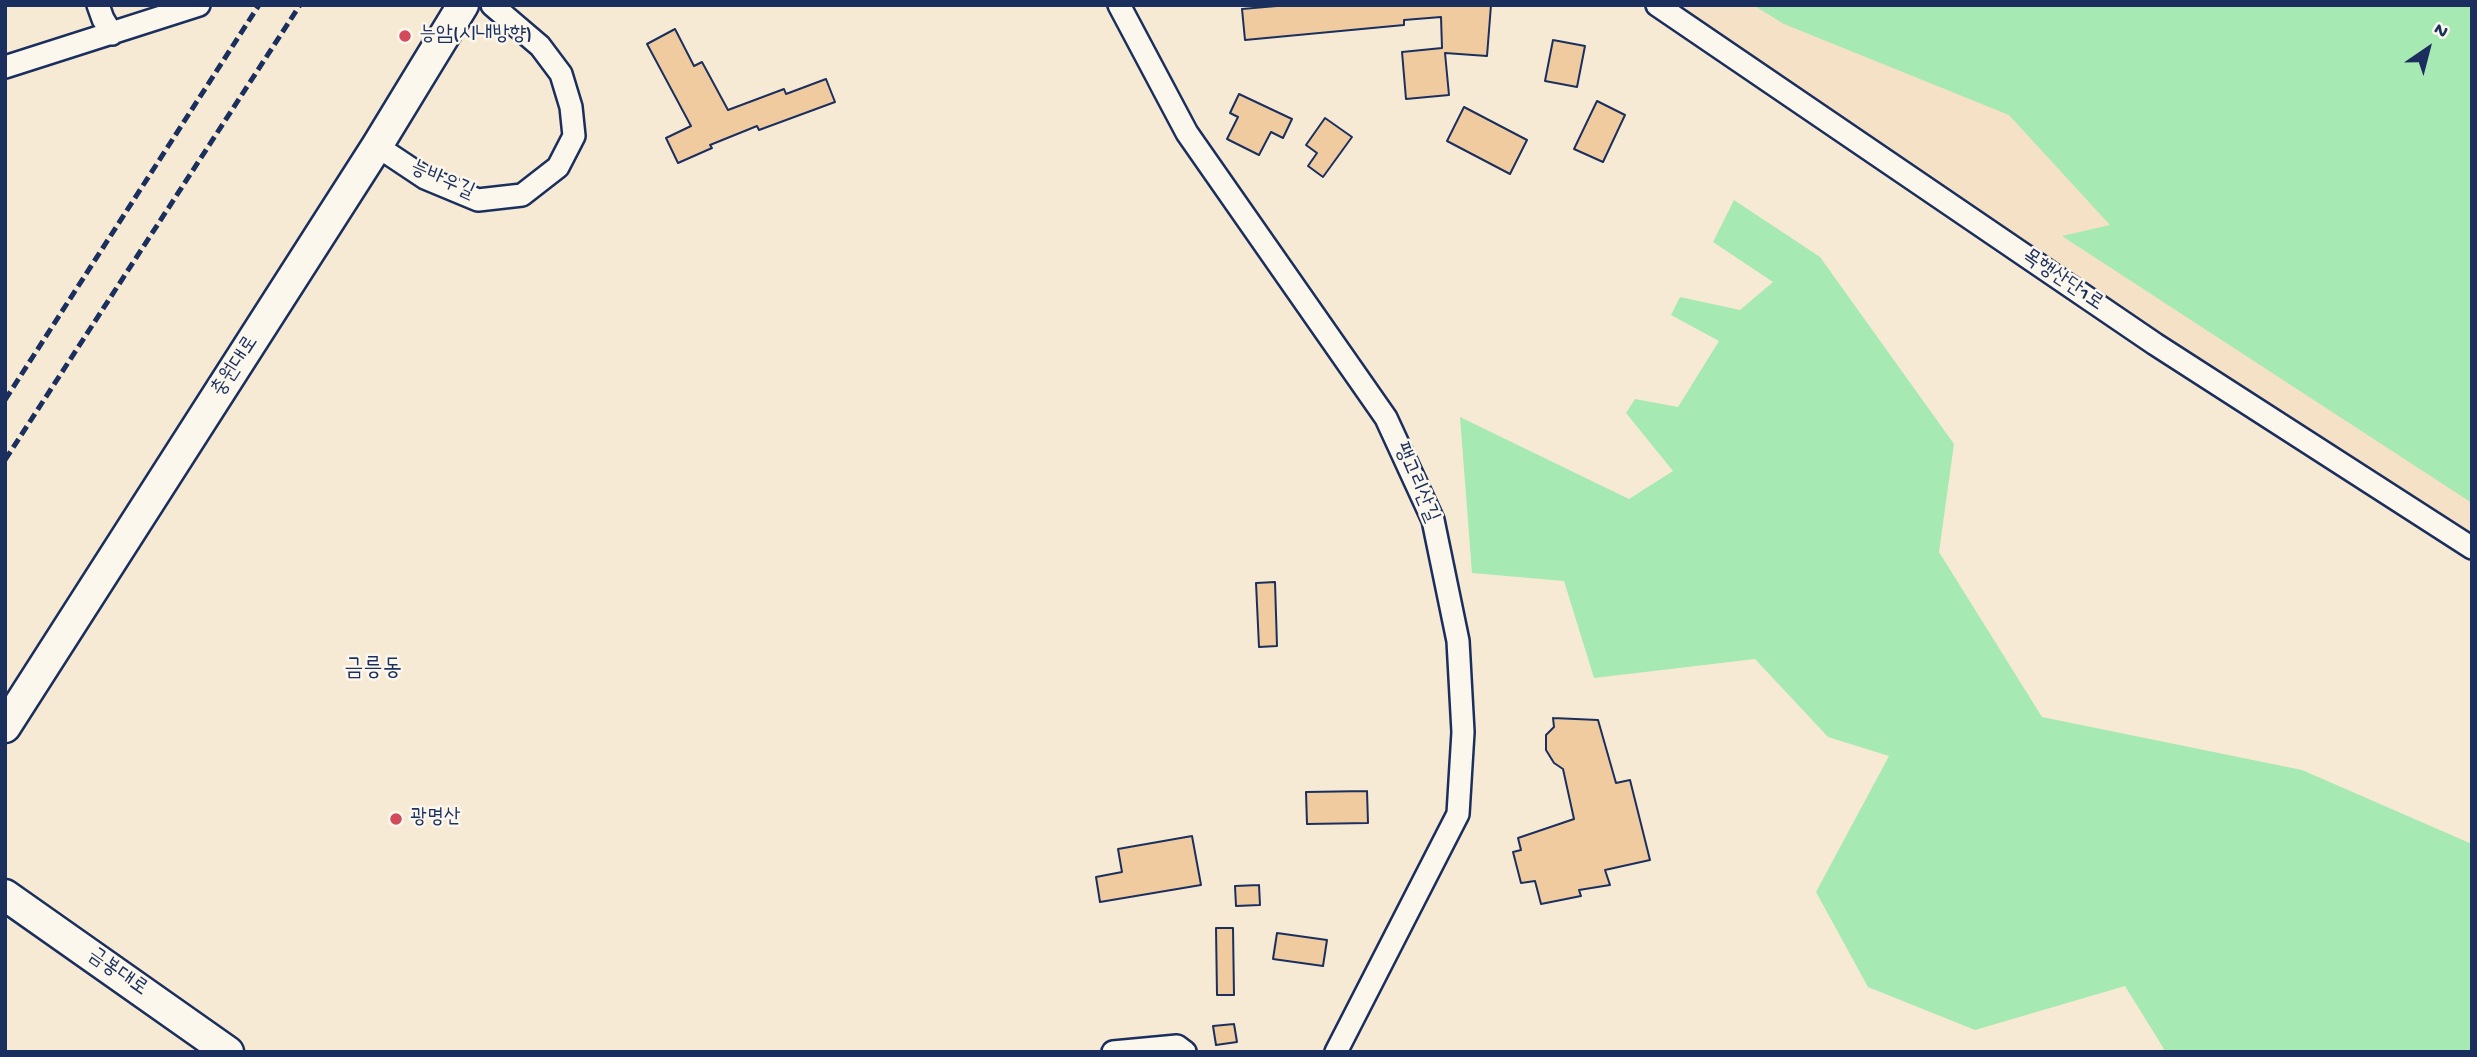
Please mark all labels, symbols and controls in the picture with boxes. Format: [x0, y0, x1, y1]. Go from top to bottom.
north arrow [2393, 14, 2463, 84]
text: N [2429, 18, 2452, 44]
place label: 능암(시내방향) [419, 23, 532, 49]
marker: 능암(시내방향) [397, 28, 413, 44]
street label: 능바우길 [406, 156, 478, 206]
street label: 목행산단1로 [2016, 245, 2108, 317]
street label: 충원대로 [207, 332, 265, 402]
street label: 팽고리산길 [1387, 439, 1443, 527]
district label: 금릉동 [344, 656, 402, 684]
place label: 광명산 [410, 806, 461, 832]
marker: 광명산 [388, 811, 404, 827]
street label: 금봉대로 [82, 943, 152, 1003]

